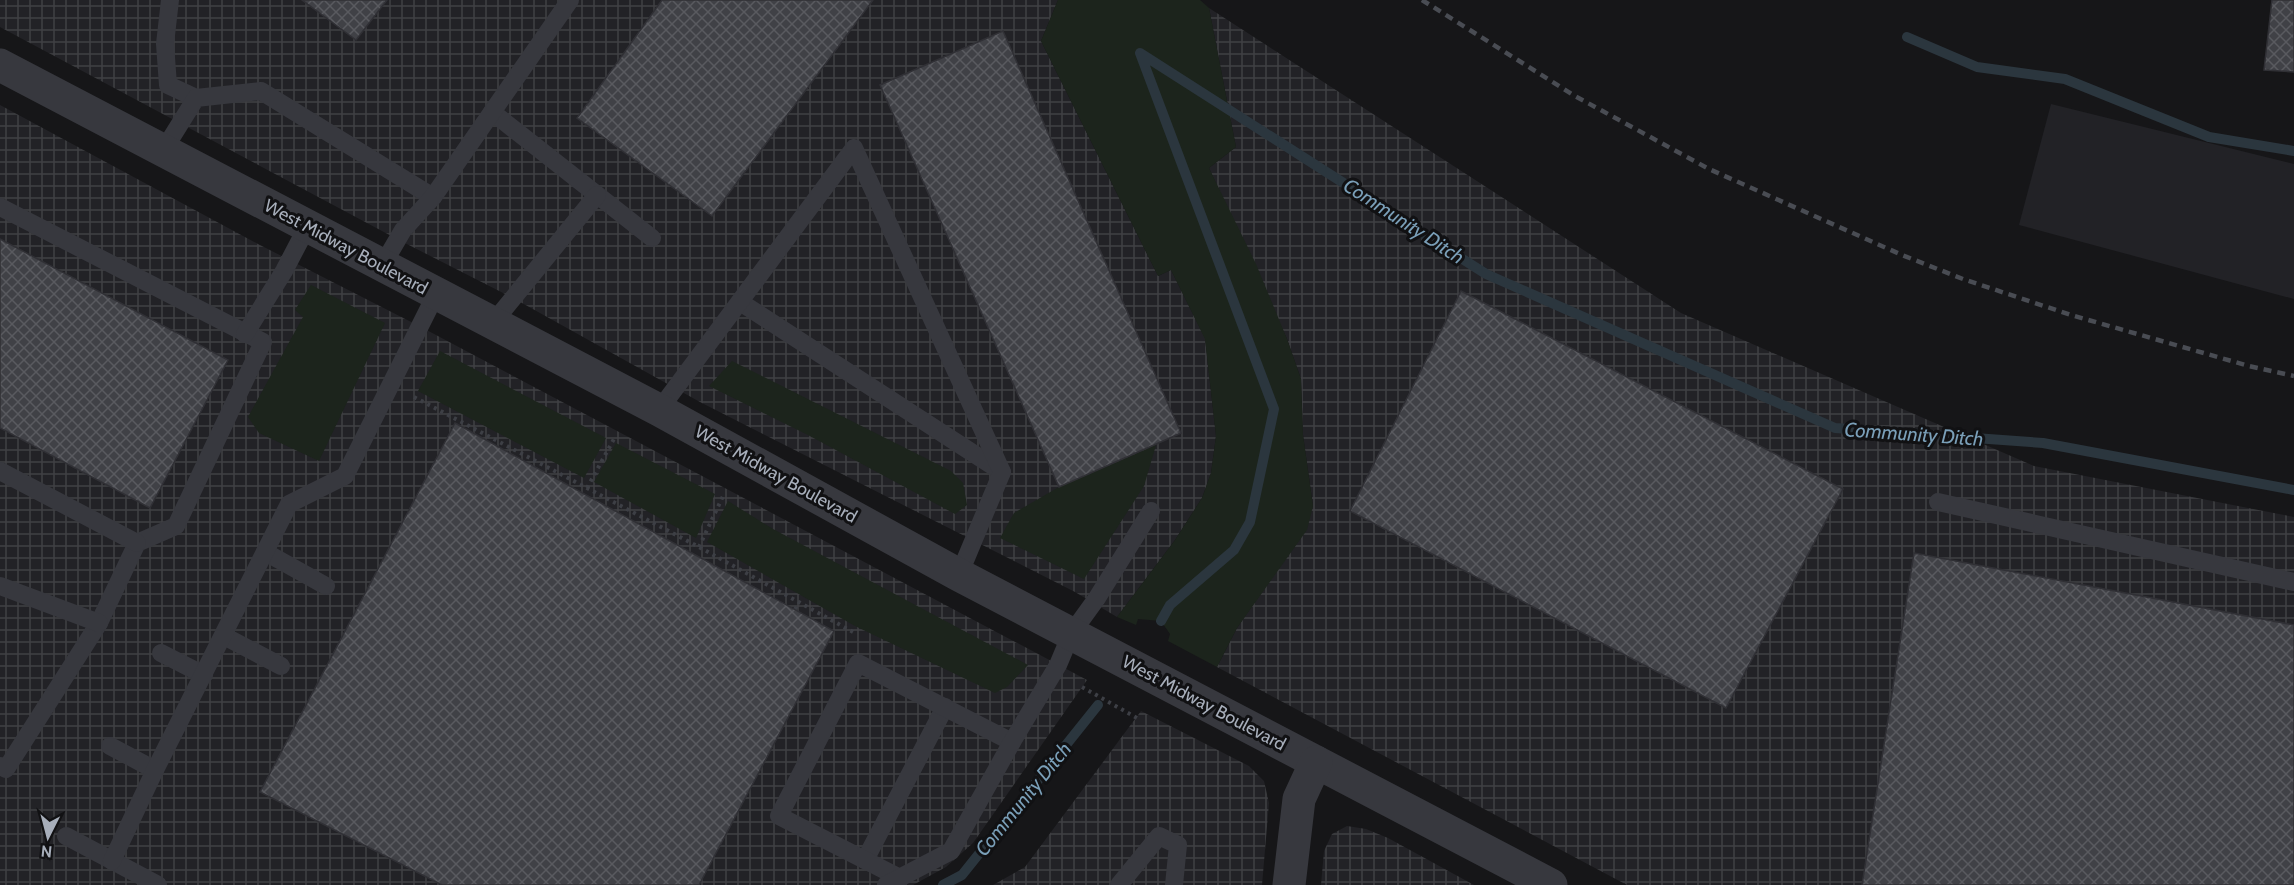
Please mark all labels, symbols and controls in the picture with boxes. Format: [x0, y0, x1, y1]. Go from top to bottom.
water label: Community Ditch [1339, 173, 1469, 269]
street label: West Midway Boulevard [261, 195, 431, 299]
water label: Community Ditch [1844, 417, 1984, 451]
street label: West Midway Boulevard [691, 420, 861, 528]
street label: West Midway Boulevard [1119, 651, 1289, 755]
water label: Community Ditch [970, 737, 1076, 861]
north arrow [18, 807, 78, 867]
text: N [40, 841, 53, 861]

